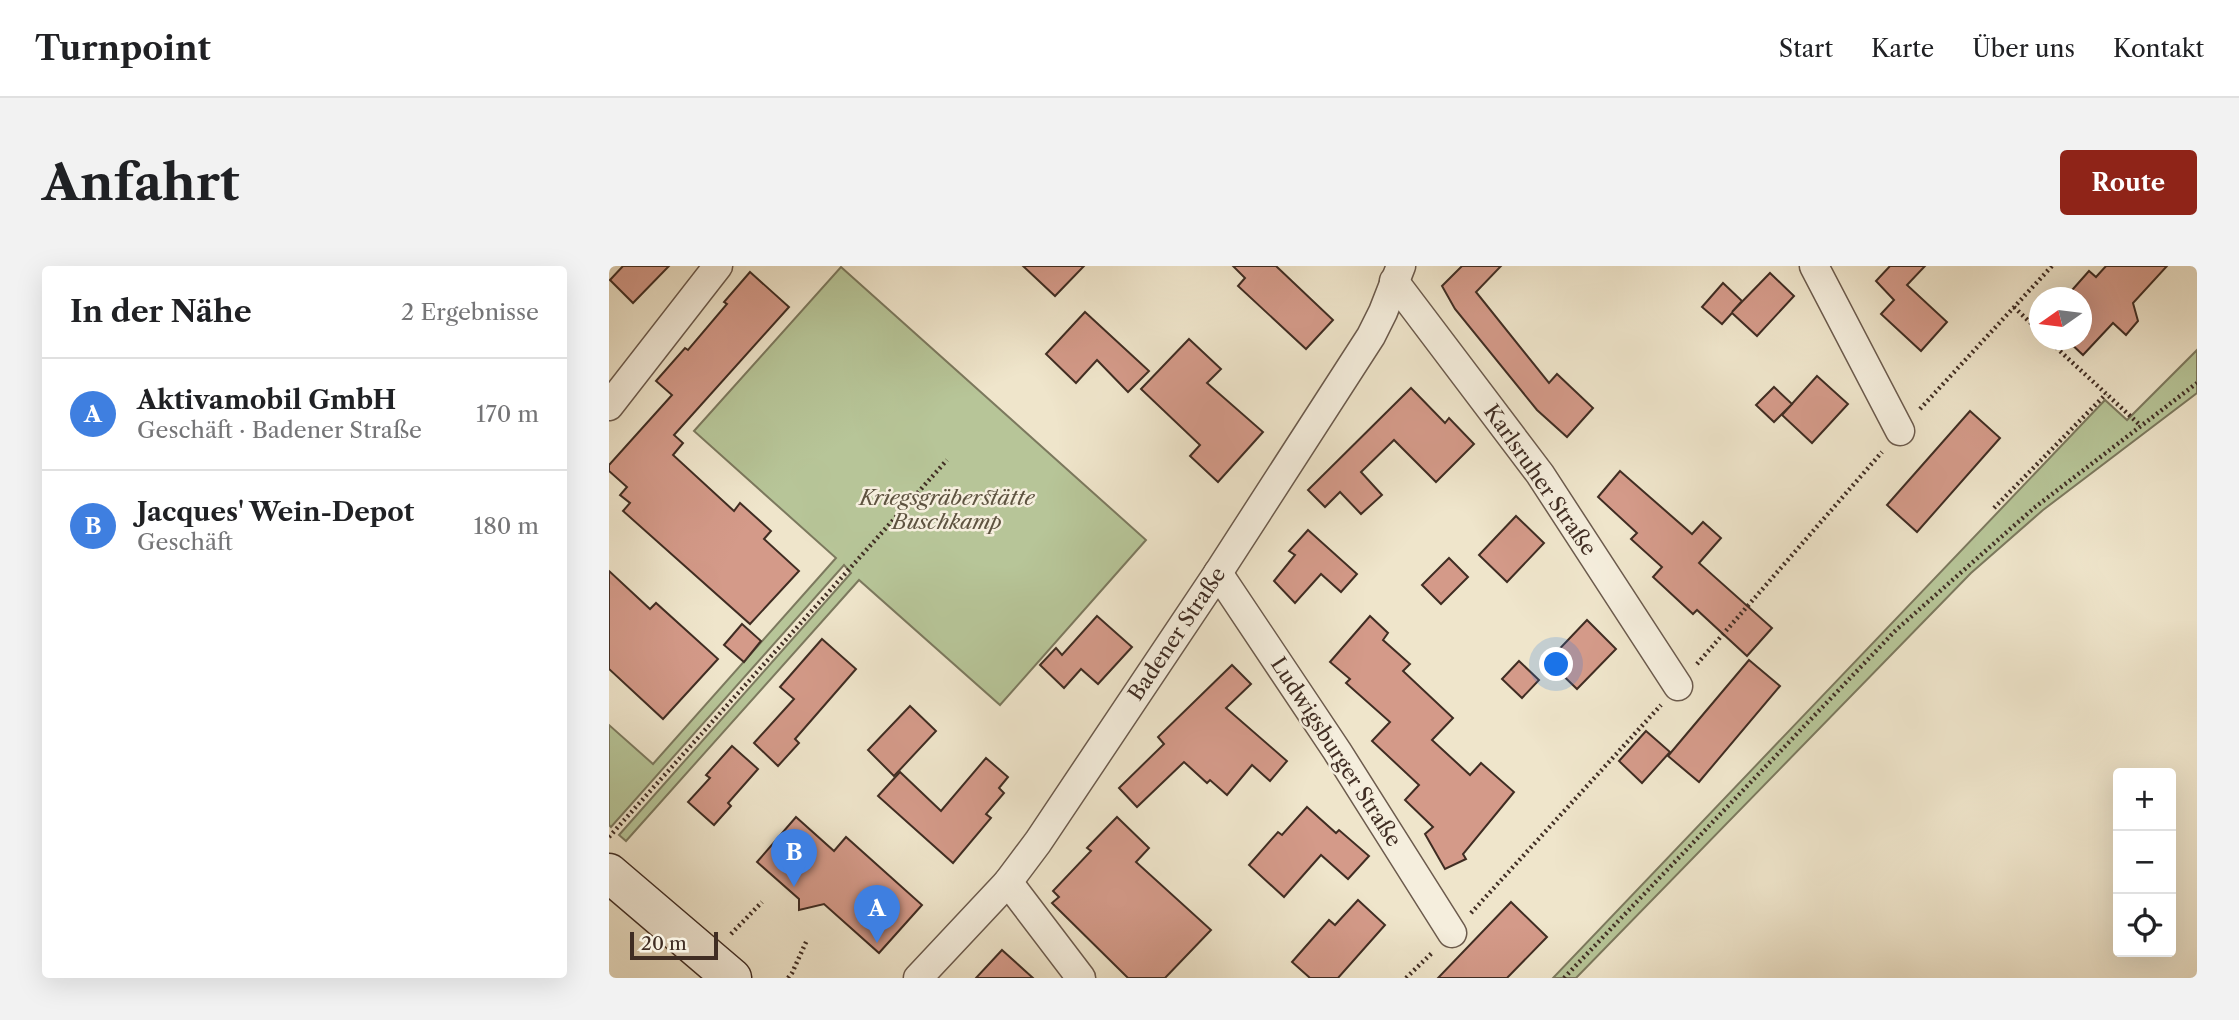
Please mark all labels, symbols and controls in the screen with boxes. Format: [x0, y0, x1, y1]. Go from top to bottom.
text: Turnpoint [35, 28, 211, 69]
text: Start [1779, 34, 1833, 63]
text: Karte [1871, 34, 1934, 63]
text: Über uns [1972, 34, 2075, 63]
text: Kontakt [2113, 34, 2204, 63]
button: Route [2060, 150, 2197, 215]
text: Anfahrt [42, 152, 240, 213]
north arrow [2029, 287, 2092, 350]
text: In der Nähe [70, 293, 252, 330]
text: 2 Ergebnisse [401, 298, 539, 326]
text: Aktivamobil GmbH [137, 384, 396, 416]
street label: Karlsruher Straße [1479, 399, 1602, 560]
text: A [84, 400, 102, 428]
text: 170 m [476, 400, 539, 428]
text: Geschäft · Badener Straße [137, 416, 422, 444]
park label: Kriegsgräberstätte Buschkamp [857, 485, 1035, 534]
text: Jacques' Wein-Depot [137, 496, 414, 528]
text: B [84, 512, 102, 540]
text: 180 m [474, 512, 539, 540]
text: Geschäft [137, 528, 233, 556]
street label: Badener Straße [1123, 562, 1230, 705]
your location [1539, 647, 1573, 681]
street label: Ludwigsburger Straße [1266, 652, 1407, 851]
map controls [2113, 768, 2176, 957]
button: + [2113, 768, 2176, 831]
pin: B [771, 829, 817, 887]
button: − [2113, 831, 2176, 894]
pin: A [854, 885, 900, 943]
button: locate [2113, 894, 2176, 957]
scale bar [630, 929, 717, 961]
text: 20 m [641, 932, 687, 955]

